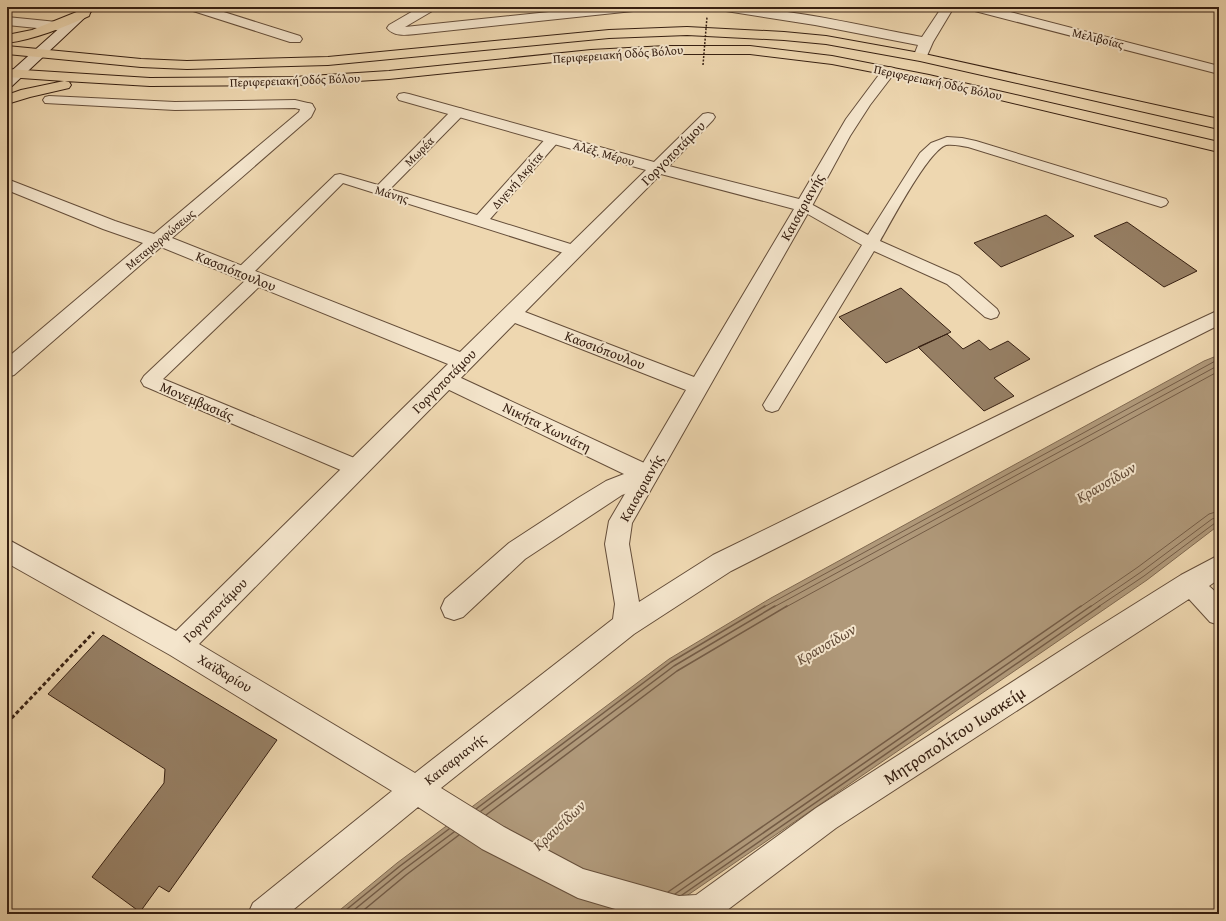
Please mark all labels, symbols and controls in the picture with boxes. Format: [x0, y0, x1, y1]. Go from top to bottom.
street label: Μελιβοίας [1071, 23, 1125, 53]
street label: Περιφερειακή Οδός Βόλου [552, 41, 684, 67]
street label: Περιφερειακή Οδός Βόλου [872, 60, 1004, 104]
street label: Περιφερειακή Οδός Βόλου [230, 69, 360, 91]
street label: Γοργοποτάμου [636, 116, 710, 190]
street label: Μωρέα [400, 132, 438, 170]
street label: Αλέξ. Μέρου [571, 136, 637, 170]
street label: Διγενή Ακρίτα [487, 147, 547, 212]
street label: Καισαριανής [775, 170, 829, 244]
street label: Μάνης [373, 181, 411, 207]
street label: Μεταμορφώσεως [121, 205, 199, 273]
street label: Κασσιόπουλου [193, 246, 279, 296]
street label: Κασσιόπουλου [562, 325, 648, 375]
street label: Γοργοποτάμου [407, 344, 481, 418]
street label: Μονεμβασιάς [157, 376, 237, 426]
street label: Νικήτα Χωνιάτη [500, 397, 594, 457]
street label: Καισαριανής [614, 451, 668, 525]
water label: Κραυσίδων [1071, 456, 1140, 508]
street label: Γοργοποτάμου [178, 573, 252, 647]
water label: Κραυσίδων [791, 618, 860, 670]
street label: Χαϊδαρίου [194, 649, 256, 697]
street label: Μητροπολίτου Ιωακείμ [878, 679, 1030, 790]
street label: Καισαριανής [420, 728, 490, 790]
water label: Κραυσίδων [527, 795, 591, 856]

